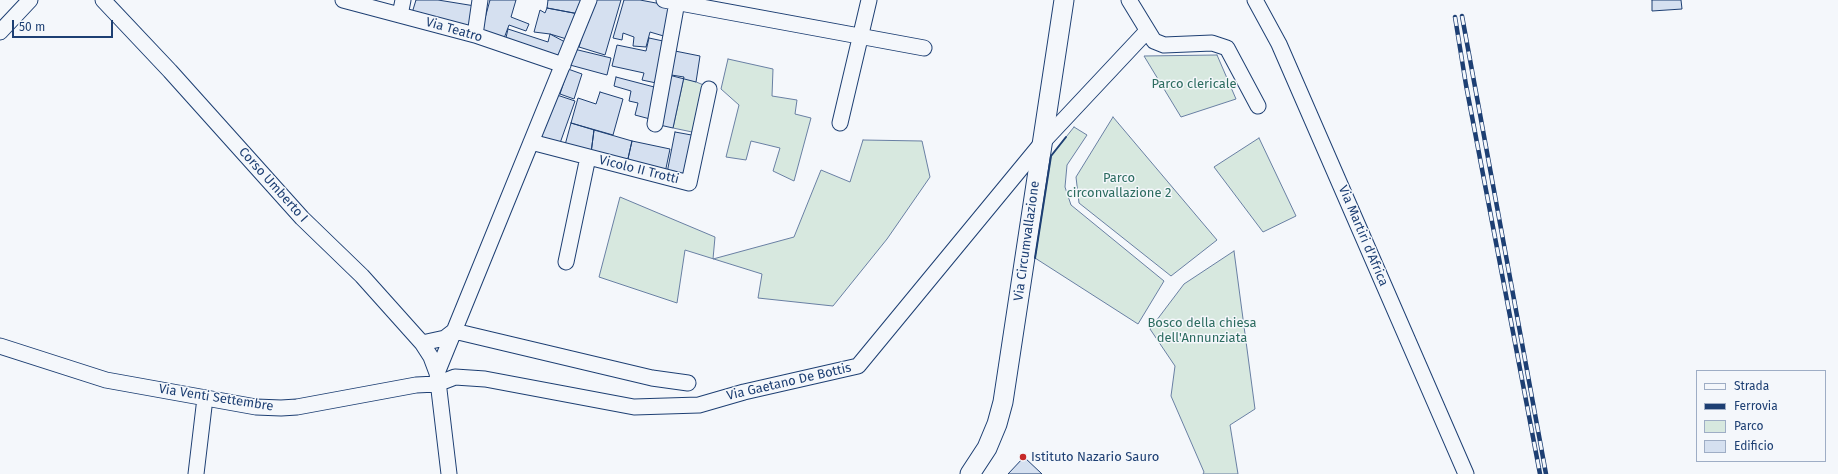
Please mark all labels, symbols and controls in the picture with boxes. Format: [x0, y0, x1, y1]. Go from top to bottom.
scale bar [14, 12, 115, 38]
street label: Via Teatro [424, 14, 484, 46]
text: 50 m [19, 20, 45, 34]
park label: Parco clericale [1151, 76, 1237, 92]
street label: Corso Umberto I [235, 144, 311, 226]
street label: Vicolo II Trotti [597, 153, 681, 187]
park label: Parco circonvallazione 2 [1067, 170, 1171, 201]
street label: Via Circumvallazione [1011, 180, 1043, 302]
street label: Via Martiri d'Africa [1335, 183, 1391, 289]
park label: Bosco della chiesa dell'Annunziata [1147, 315, 1257, 346]
street label: Via Gaetano De Bottis [725, 360, 853, 404]
legend [1696, 370, 1826, 462]
text: Strada [1734, 379, 1769, 393]
street label: Via Venti Settembre [158, 381, 274, 415]
text: Ferrovia [1734, 399, 1778, 413]
text: Parco [1734, 419, 1764, 433]
text: Edificio [1734, 439, 1774, 453]
place label: Istituto Nazario Sauro [1031, 449, 1159, 465]
marker: Istituto Nazario Sauro [1018, 452, 1028, 462]

